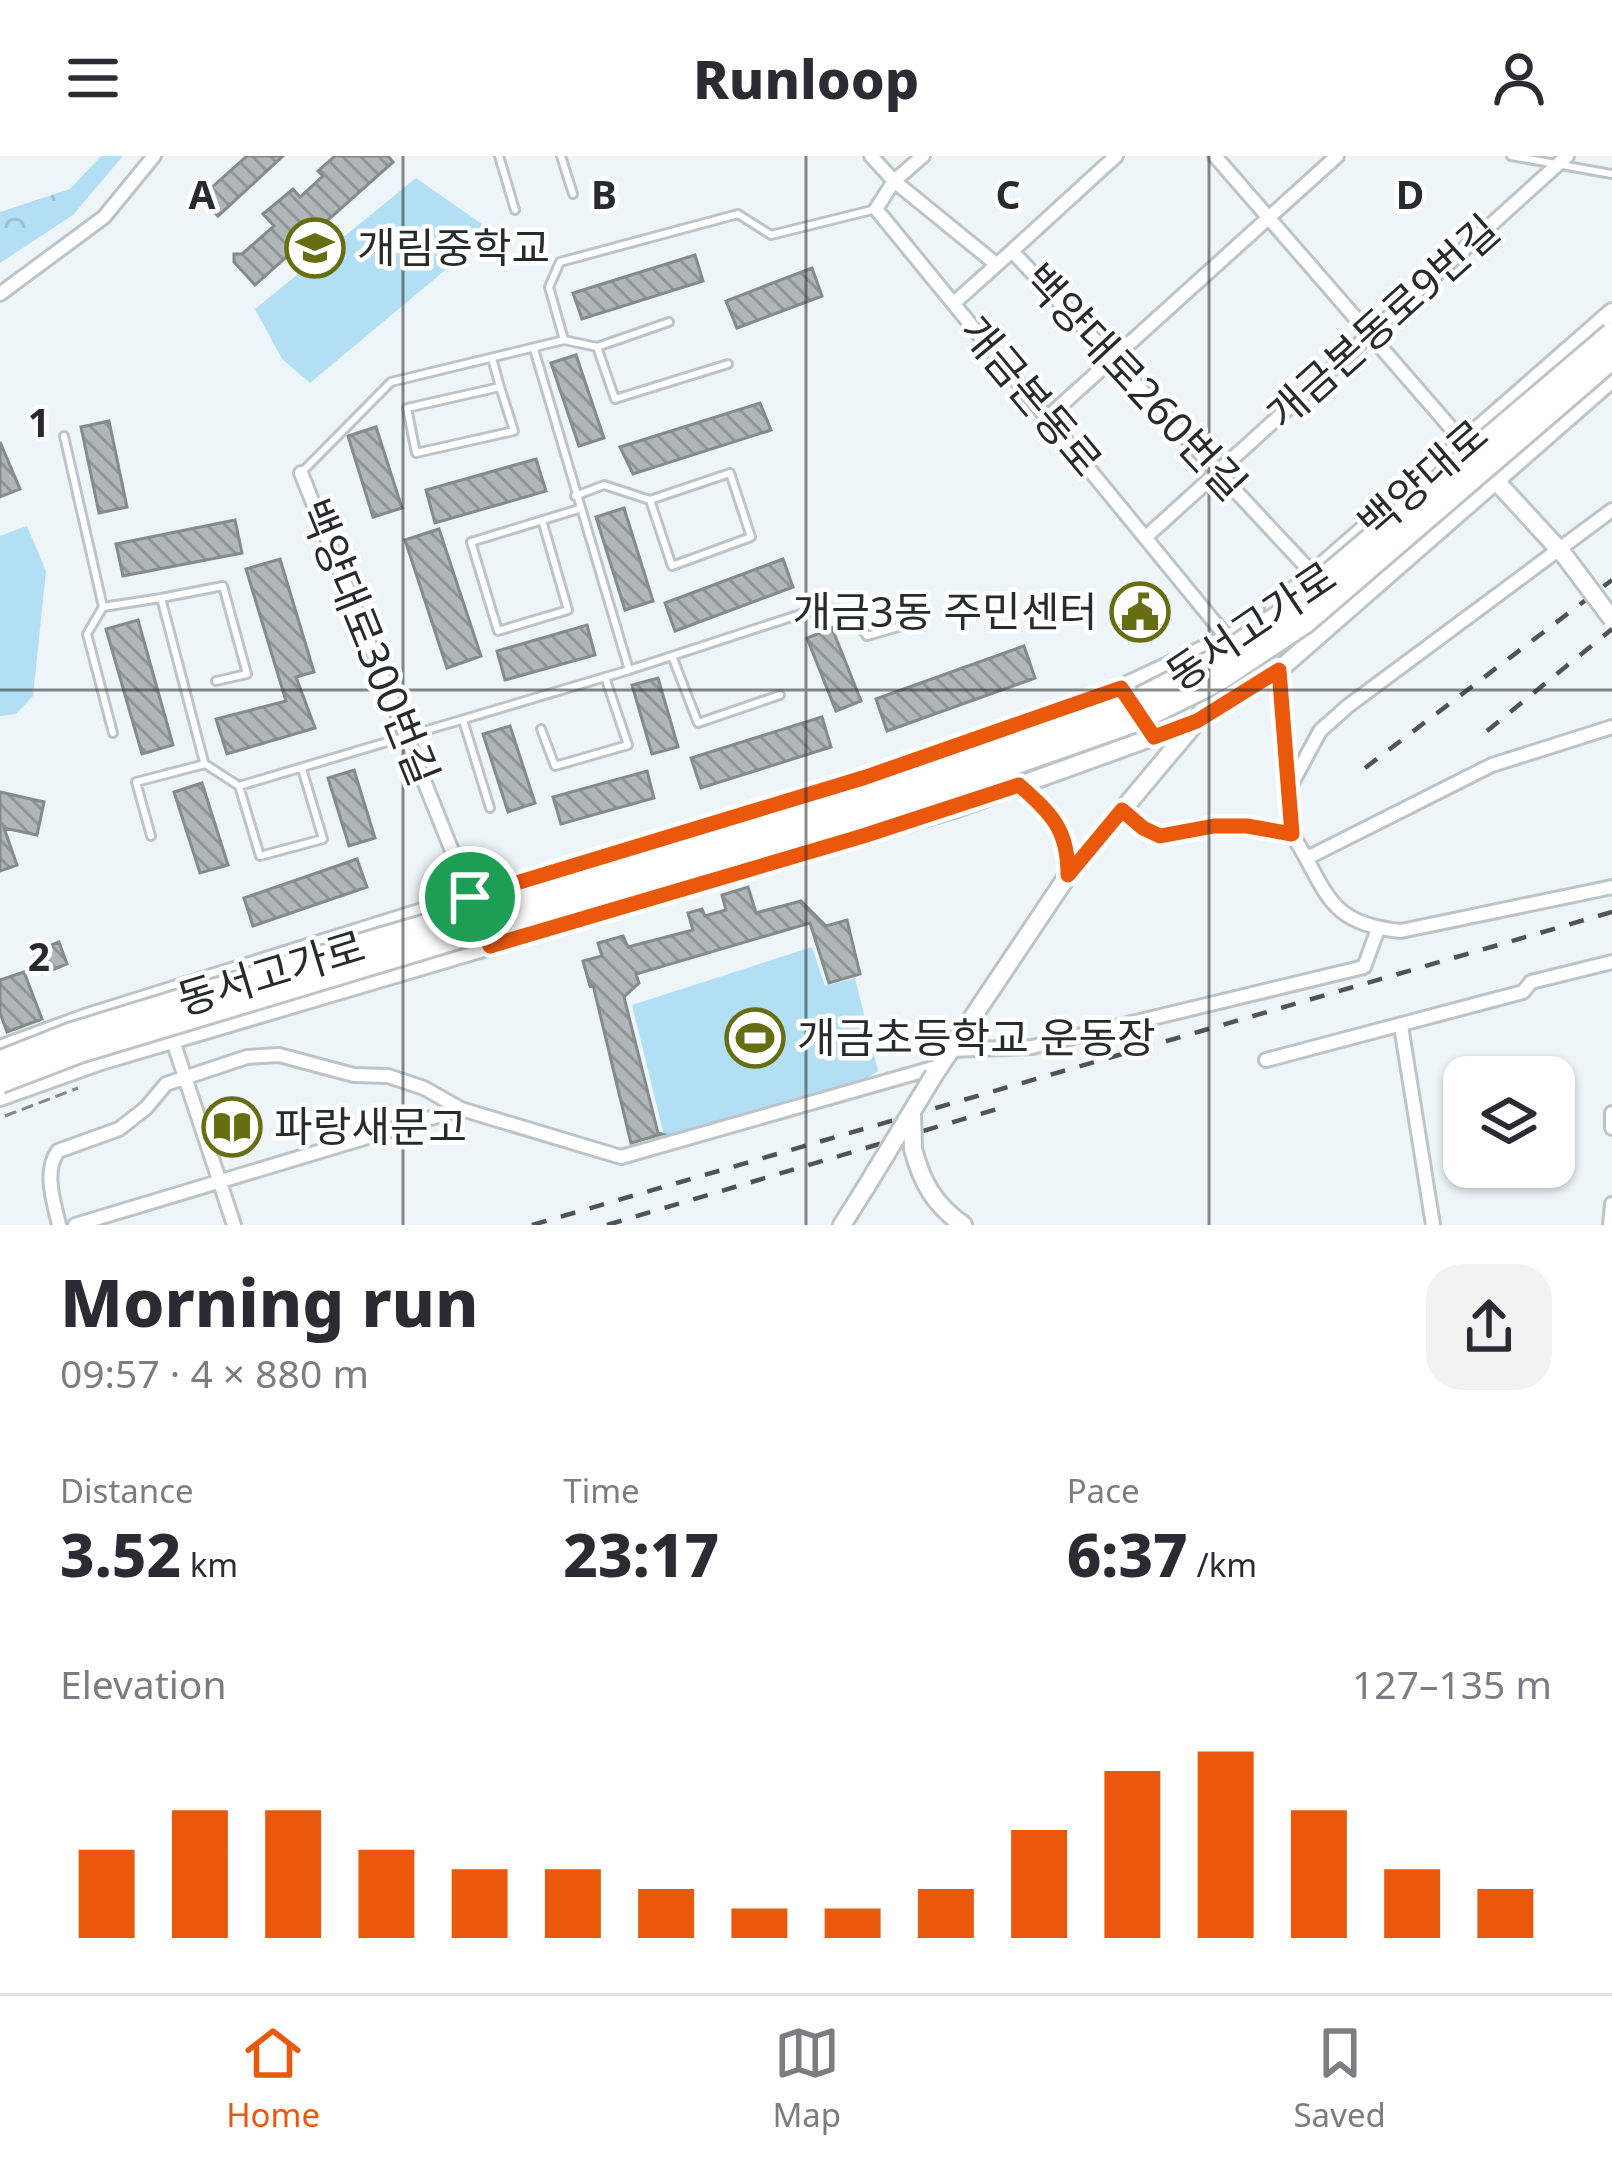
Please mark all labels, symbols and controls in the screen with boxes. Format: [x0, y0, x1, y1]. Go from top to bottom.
text: Runloop [693, 41, 919, 115]
icon: menu [60, 45, 126, 111]
icon: person [1486, 45, 1552, 111]
text: A [189, 167, 216, 220]
text: B [591, 167, 617, 220]
text: C [995, 167, 1021, 220]
text: D [1396, 167, 1424, 220]
street label: 개금본동로9번길 [1253, 201, 1511, 441]
school or university icon: 개림중학교 [284, 217, 346, 279]
place label: 개림중학교 [357, 218, 550, 275]
street label: 백양대로260번길 [1012, 250, 1261, 512]
street label: 개금본동로 [948, 303, 1116, 487]
text: 1 [28, 395, 50, 448]
street label: 백양대로 [1345, 406, 1499, 550]
street label: 백양대로300번길 [287, 490, 454, 793]
street label: 동서고가로 [1154, 547, 1346, 702]
public building icon: 개금3동 주민센터 [1109, 581, 1171, 643]
place label: 개금3동 주민센터 [793, 582, 1098, 639]
pin [419, 846, 521, 948]
icon: arrive [437, 864, 503, 930]
street label: 동서고가로 [170, 916, 371, 1027]
text: 2 [28, 929, 50, 982]
sports icon: 개금초등학교 운동장 [724, 1007, 786, 1069]
place label: 개금초등학교 운동장 [797, 1008, 1156, 1065]
map controls [1443, 1056, 1575, 1188]
button: layers [1443, 1056, 1575, 1188]
library icon: 파랑새문고 [201, 1096, 263, 1158]
place label: 파랑새문고 [274, 1097, 467, 1154]
text: Morning run [60, 1256, 479, 1346]
button: share [1426, 1264, 1552, 1390]
text: 09:57 · 4 × 880 m [60, 1346, 369, 1399]
text: Distance [60, 1468, 194, 1513]
text: Time [563, 1468, 640, 1513]
text: Pace [1067, 1468, 1140, 1513]
text: 3.52 [60, 1513, 181, 1595]
text: 23:17 [563, 1513, 719, 1595]
text: 6:37 [1067, 1513, 1188, 1595]
text: km [181, 1542, 238, 1587]
text: /km [1188, 1542, 1257, 1587]
text: Elevation [60, 1657, 227, 1710]
text: 127–135 m [1352, 1657, 1552, 1710]
tab: Home [226, 2020, 320, 2137]
tab: Map [772, 2020, 841, 2137]
tab: Saved [1294, 2020, 1386, 2137]

